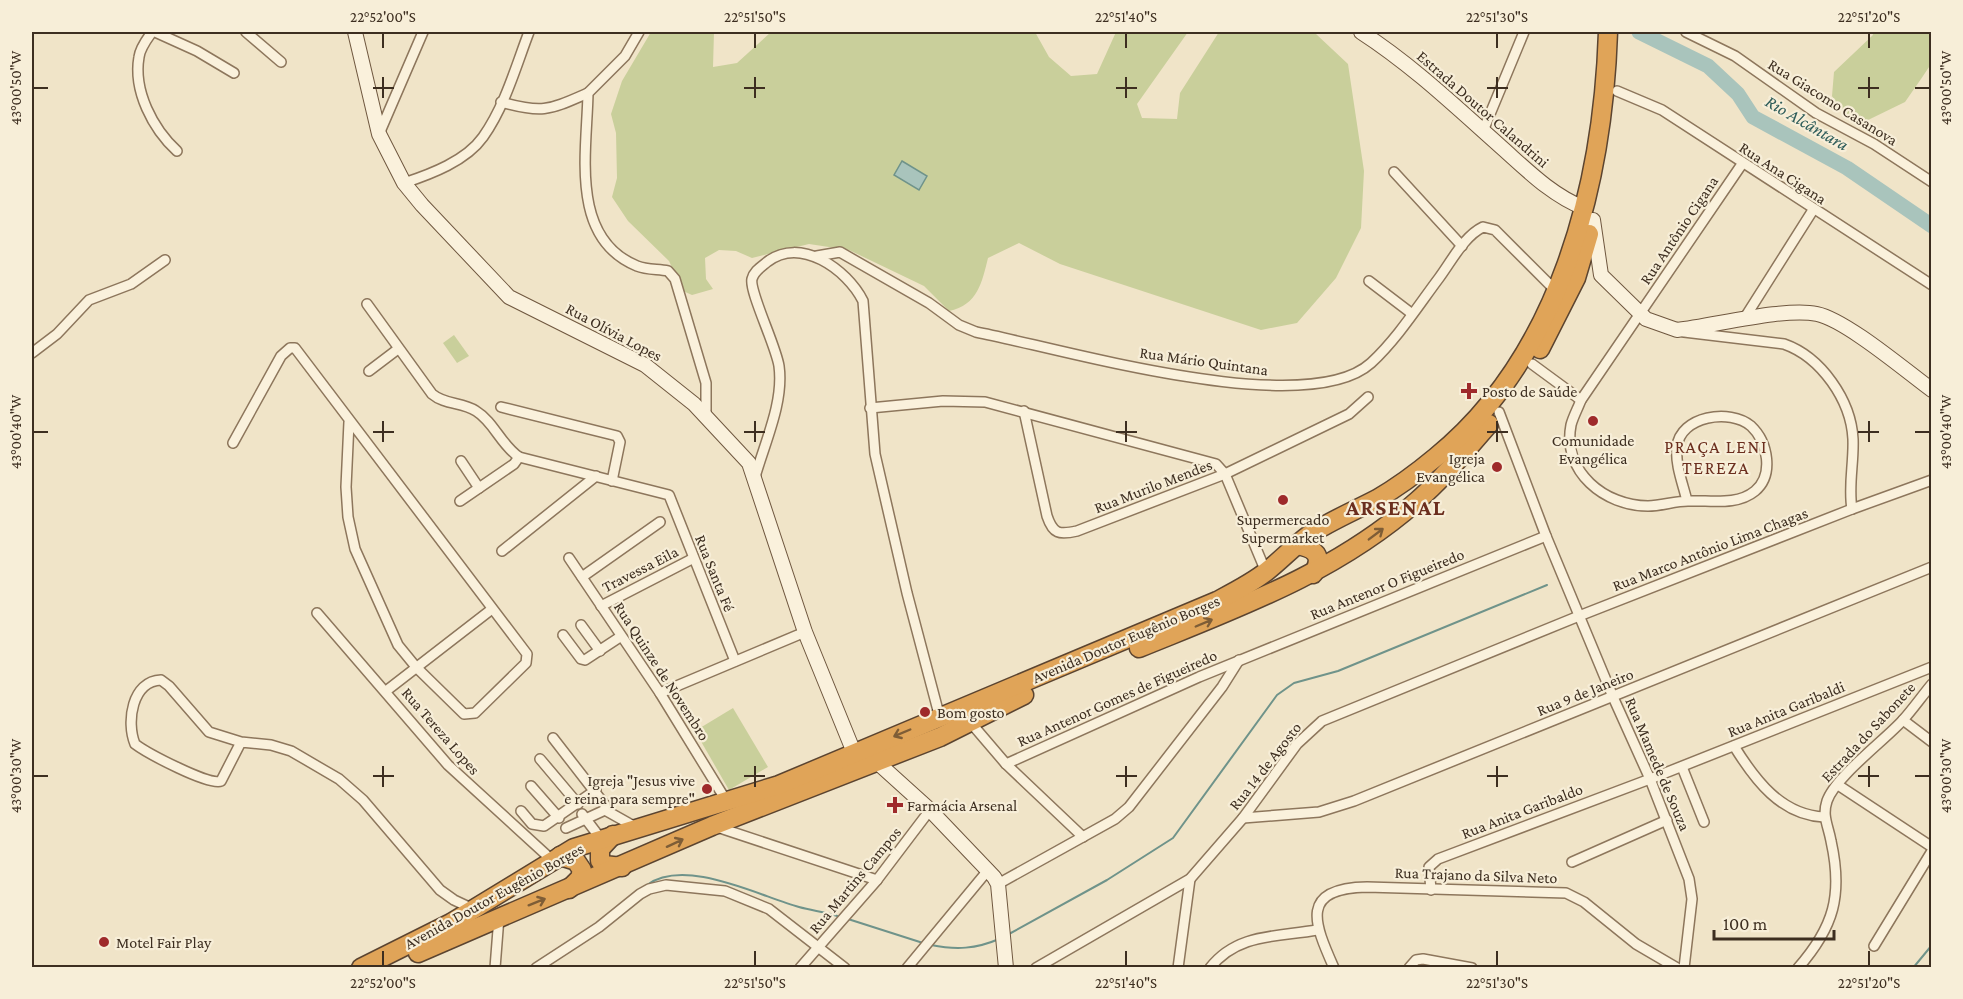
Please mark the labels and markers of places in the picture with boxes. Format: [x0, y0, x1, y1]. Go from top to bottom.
marker: Posto de Saúde [1460, 382, 1478, 400]
place label: Posto de Saúde [1482, 383, 1577, 400]
marker: Comunidade Evangélica [1586, 414, 1600, 428]
place label: Comunidade Evangélica [1552, 432, 1634, 468]
place label: Igreja Evangélica [1416, 450, 1486, 486]
marker: Igreja Evangélica [1490, 460, 1504, 474]
marker: Supermercado Supermarket [1276, 493, 1290, 507]
place label: Supermercado Supermarket [1237, 511, 1329, 547]
place label: Bom gosto [937, 704, 1005, 722]
marker: Bom gosto [918, 705, 932, 719]
place label: Igreja "Jesus vive e reina para sempre" [564, 772, 695, 808]
marker: Igreja "Jesus vive e reina para sempre" [700, 782, 714, 796]
place label: Farmácia Arsenal [907, 797, 1017, 814]
marker: Farmácia Arsenal [888, 798, 902, 812]
place label: Motel Fair Play [116, 934, 212, 952]
marker: Motel Fair Play [97, 935, 111, 949]

